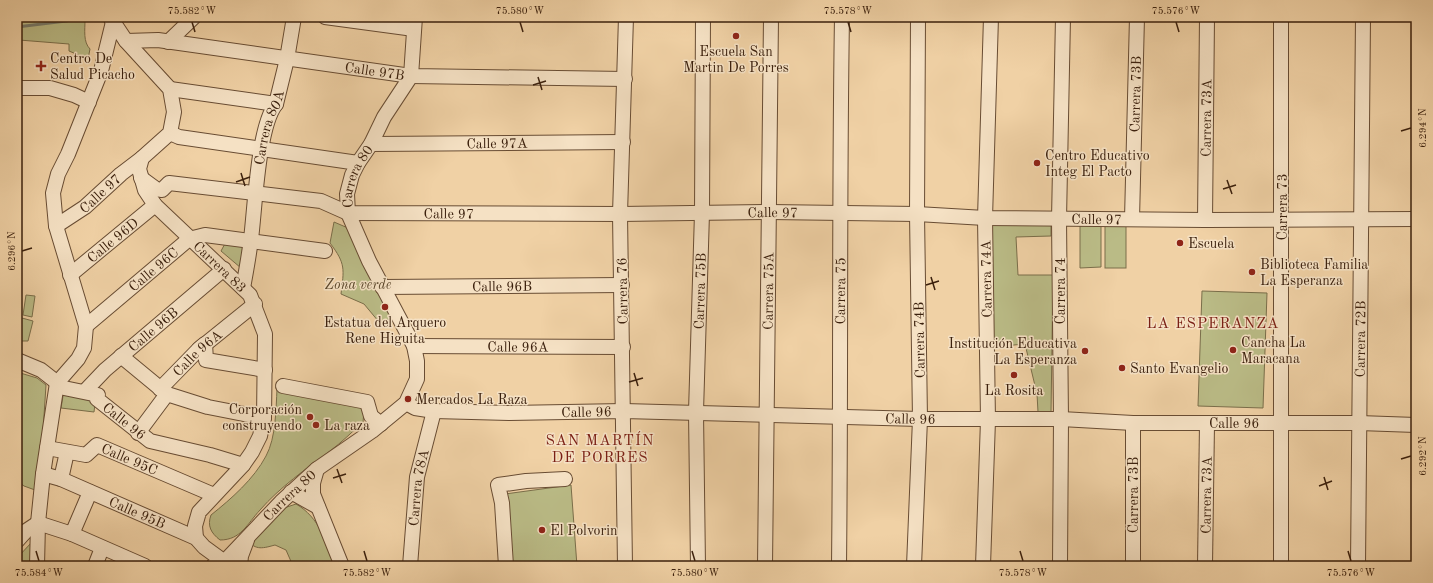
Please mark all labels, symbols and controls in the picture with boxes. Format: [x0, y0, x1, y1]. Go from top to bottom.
text: 75.582°W [168, 6, 216, 16]
text: 75.580°W [496, 6, 544, 16]
text: 75.578°W [824, 6, 872, 16]
text: 75.576°W [1152, 6, 1200, 16]
marker: Escuela San Martin De Porres [731, 31, 741, 41]
place label: Escuela San Martin De Porres [683, 45, 789, 75]
place label: Centro De Salud Picacho [50, 52, 135, 82]
street label: Carrera 73B [1128, 56, 1144, 133]
marker: Centro De Salud Picacho [35, 60, 47, 72]
street label: Calle 97B [344, 61, 405, 83]
street label: Carrera 73A [1200, 79, 1214, 157]
street label: Carrera 80A [253, 89, 287, 166]
text: 6.294°N [1418, 108, 1428, 148]
street label: Calle 97A [466, 137, 528, 151]
street label: Carrera 80 [341, 143, 376, 208]
place label: Centro Educativo Integ El Pacto [1045, 149, 1150, 179]
marker: Centro Educativo Integ El Pacto [1032, 158, 1042, 168]
street label: Calle 97 [78, 172, 124, 216]
street label: Carrera 73 [1276, 173, 1290, 241]
street label: Calle 97 [747, 206, 798, 220]
street label: Calle 97 [424, 207, 474, 221]
street label: Calle 97 [1071, 213, 1122, 227]
street label: Calle 96D [85, 216, 141, 266]
text: 6.296°N [7, 231, 17, 271]
place label: Escuela [1188, 237, 1235, 251]
marker: Escuela [1175, 238, 1185, 248]
street label: Carrera 83 [190, 239, 248, 295]
street label: Carrera 74A [979, 240, 995, 318]
street label: Calle 96C [126, 245, 181, 295]
street label: Carrera 75A [762, 252, 776, 330]
street label: Carrera 75B [692, 253, 709, 330]
street label: Carrera 76 [615, 257, 631, 325]
street label: Carrera 75 [834, 257, 848, 325]
street label: Carrera 74 [1054, 257, 1068, 325]
place label: Biblioteca Familia La Esperanza [1260, 258, 1368, 288]
marker: Biblioteca Familia La Esperanza [1247, 267, 1257, 277]
park label: Zona verde [325, 278, 392, 292]
street label: Calle 96B [472, 280, 532, 294]
street label: Carrera 72B [1354, 301, 1368, 377]
marker: Estatua del Arquero Rene Higuita [380, 302, 390, 312]
street label: Carrera 74B [912, 302, 928, 378]
street label: Calle 96B [126, 305, 181, 355]
place label: Estatua del Arquero Rene Higuita [324, 316, 446, 346]
district label: LA ESPERANZA [1147, 317, 1279, 332]
street label: Calle 96A [171, 327, 225, 379]
place label: Cancha La Maracana [1241, 336, 1306, 366]
place label: Institución Educativa La Esperanza [948, 337, 1077, 367]
street label: Calle 96A [487, 340, 549, 355]
marker: Cancha La Maracana [1228, 345, 1238, 355]
marker: Institución Educativa La Esperanza [1080, 346, 1090, 356]
place label: Santo Evangelio [1130, 362, 1229, 376]
marker: Santo Evangelio [1117, 363, 1127, 373]
marker: La Rosita [1009, 370, 1019, 380]
place label: La Rosita [985, 384, 1044, 398]
place label: Mercados La Raza [416, 393, 527, 407]
marker: Mercados La Raza [403, 394, 413, 404]
street label: Calle 96 [100, 400, 148, 443]
place label: Corporación construyendo [222, 403, 302, 433]
street label: Calle 96 [561, 405, 612, 420]
marker: Corporación construyendo [305, 412, 315, 422]
street label: Calle 96 [885, 412, 936, 427]
street label: Calle 96 [1209, 417, 1259, 431]
place label: La raza [324, 419, 370, 433]
marker: La raza [311, 420, 321, 430]
district label: SAN MARTÍN DE PORRES [545, 431, 655, 466]
text: 6.292°N [1418, 436, 1428, 476]
street label: Calle 95C [99, 442, 160, 478]
street label: Carrera 78A [407, 447, 432, 527]
street label: Carrera 73A [1199, 456, 1215, 534]
street label: Carrera 73B [1127, 457, 1141, 533]
street label: Carrera 80 [261, 468, 319, 524]
street label: Calle 95B [107, 495, 167, 532]
place label: El Polvorin [550, 524, 618, 538]
marker: El Polvorin [537, 525, 547, 535]
text: 75.584°W [15, 568, 63, 578]
text: 75.582°W [343, 568, 391, 578]
text: 75.580°W [671, 568, 719, 578]
text: 75.578°W [999, 568, 1047, 578]
text: 75.576°W [1327, 568, 1375, 578]

